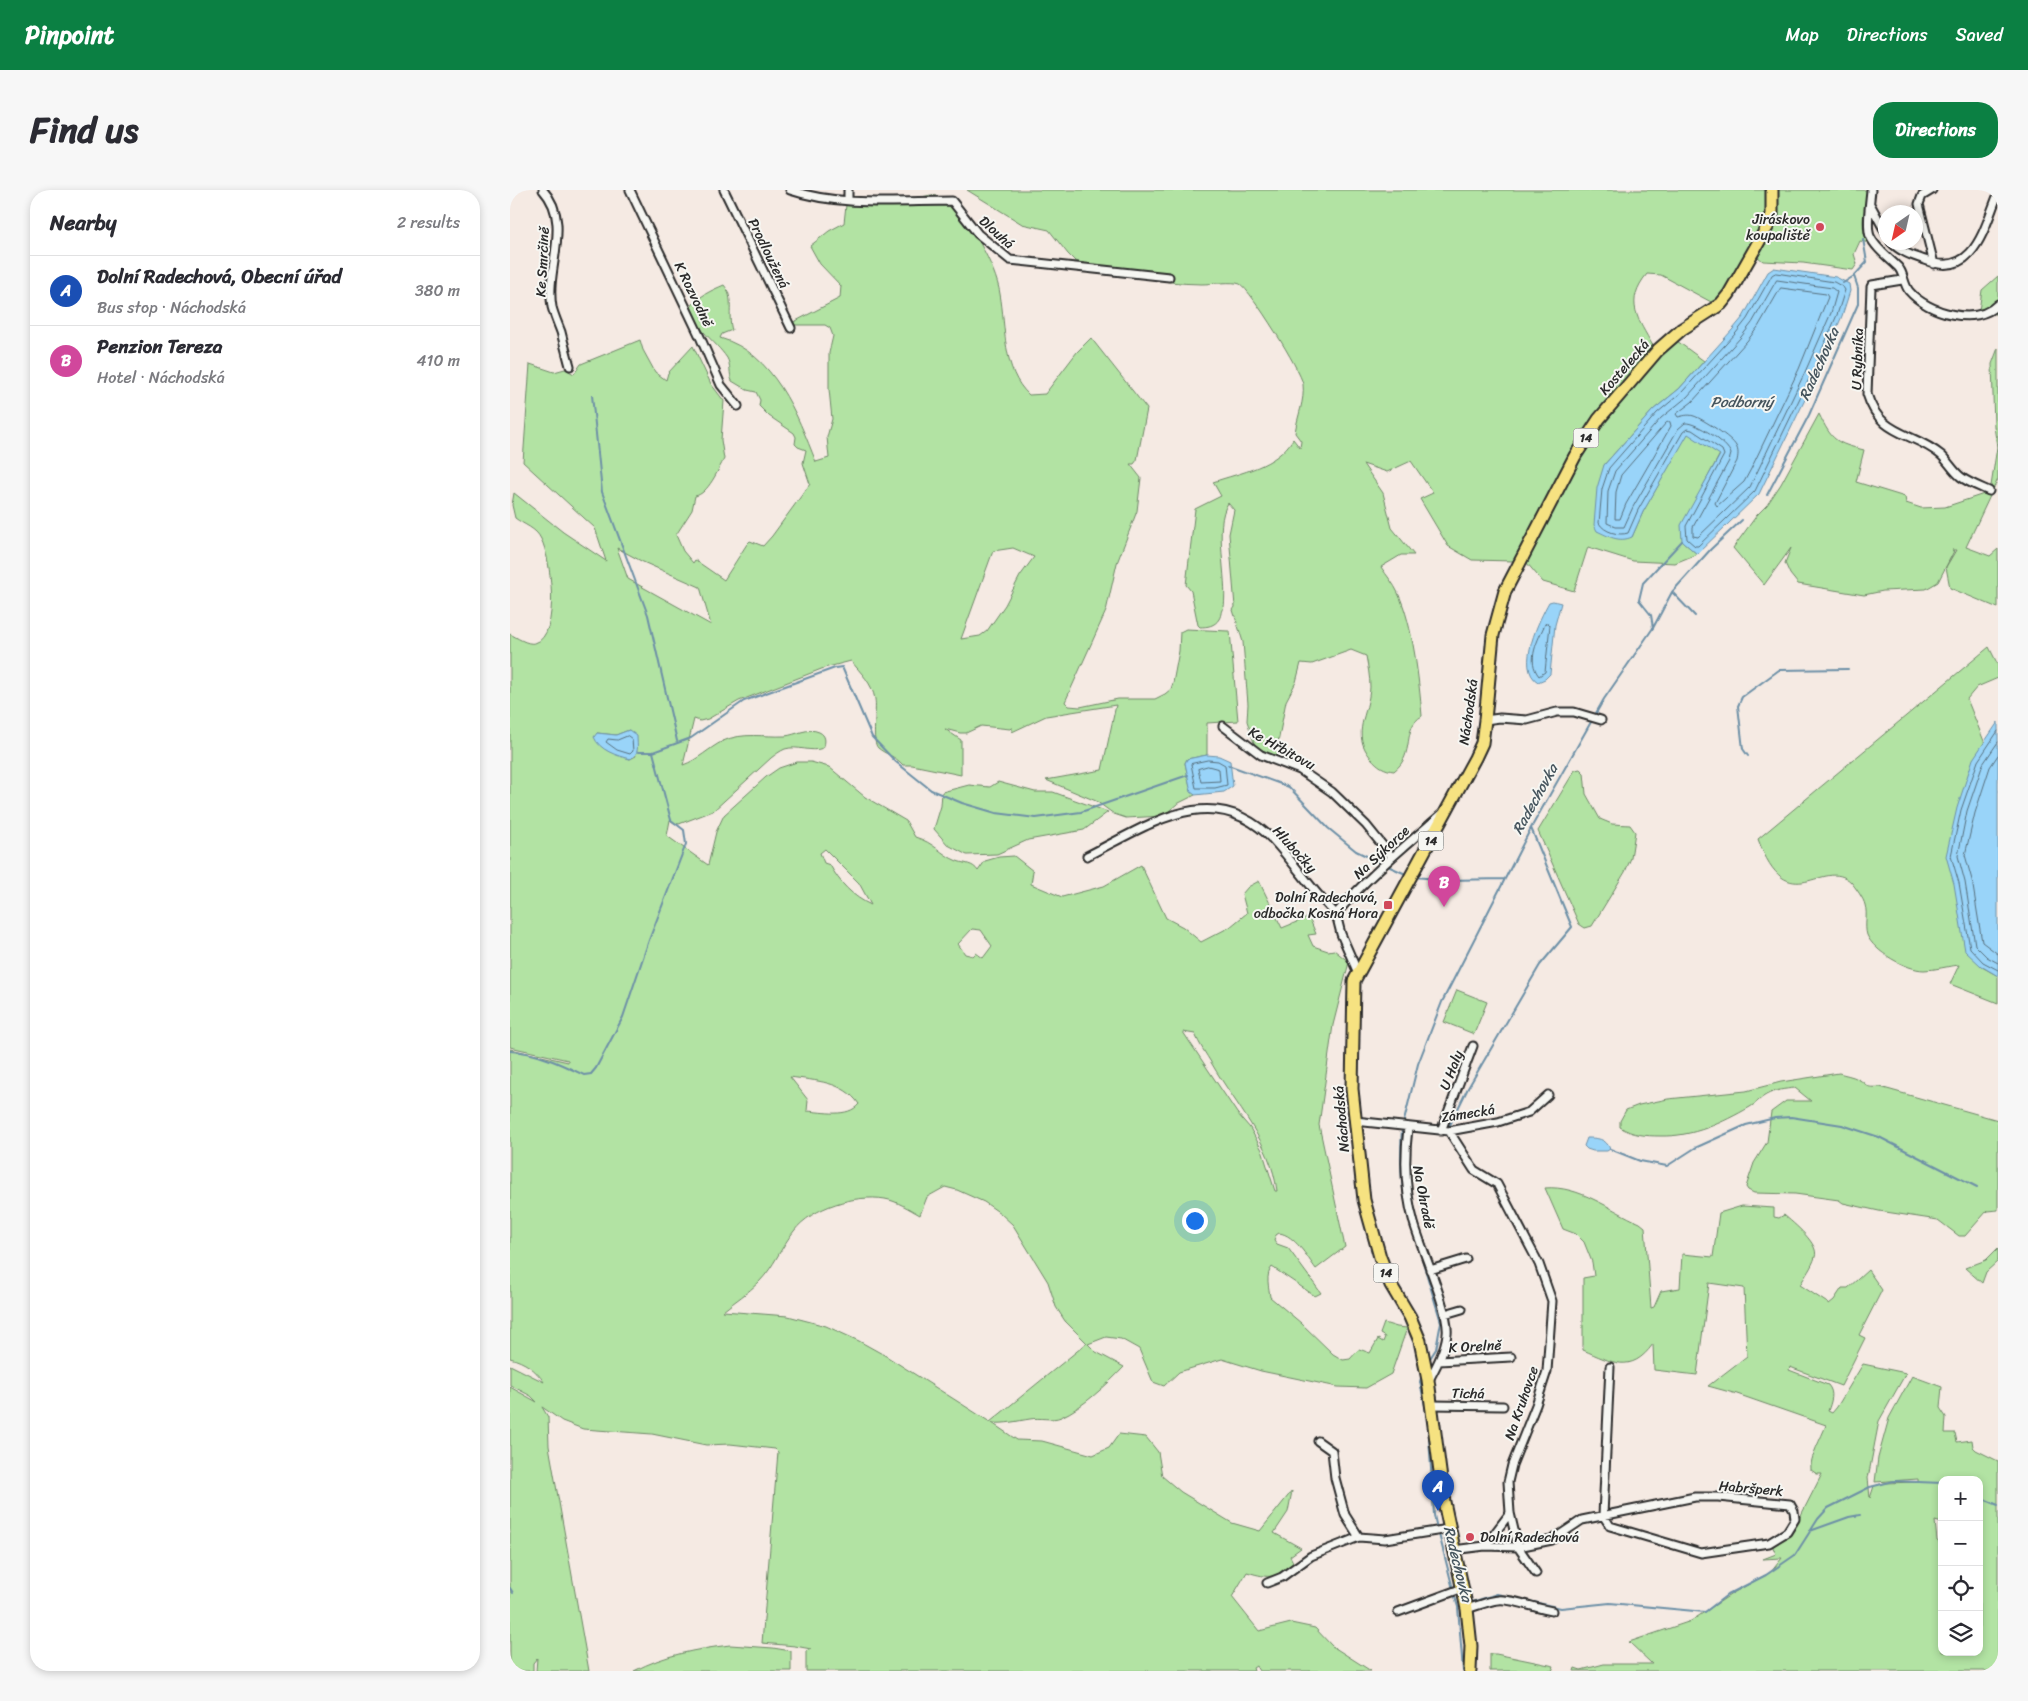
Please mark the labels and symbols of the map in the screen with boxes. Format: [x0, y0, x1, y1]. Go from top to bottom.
north arrow [1878, 205, 1923, 250]
place label: Jiráskovo koupaliště [1746, 207, 1811, 248]
street label: Dlouhá [973, 209, 1020, 255]
street label: Prodloužená [741, 214, 796, 293]
marker: Jiráskovo koupaliště [1814, 221, 1826, 233]
street label: Ke Smrčině [528, 225, 557, 298]
street label: K Rozvodně [667, 257, 721, 332]
water label: Radechovka [1791, 322, 1847, 405]
street label: U Rybníka [1844, 328, 1871, 390]
street label: Kostelecká [1593, 334, 1656, 401]
water label: Podborný [1711, 389, 1775, 415]
road number: 14 [1574, 428, 1598, 448]
street label: Náchodská [1451, 677, 1485, 747]
street label: Ke Hřbitovu [1244, 720, 1320, 777]
water label: Radechovka [1505, 758, 1566, 839]
street label: Na Sýkorce [1347, 819, 1416, 886]
street label: Hlubočky [1266, 820, 1324, 880]
road number: 14 [1418, 831, 1444, 850]
pin: B [1428, 866, 1460, 907]
place label: Dolní Radechová, odbočka Kosná Hora [1254, 885, 1378, 926]
marker: Dolní Radechová, odbočka Kosná Hora [1382, 899, 1394, 911]
street label: U Haly [1432, 1046, 1471, 1094]
street label: Náchodská [1326, 1085, 1357, 1153]
street label: Zámecká [1439, 1097, 1497, 1130]
street label: Na Ohradě [1405, 1163, 1442, 1232]
your location [1182, 1208, 1208, 1234]
road number: 14 [1374, 1264, 1398, 1282]
street label: K Orelně [1448, 1333, 1503, 1360]
street label: Na Kruhovce [1497, 1363, 1546, 1444]
street label: Tichá [1451, 1381, 1485, 1406]
pin: A [1422, 1470, 1454, 1511]
street label: Habršperk [1718, 1473, 1785, 1504]
water label: Radechovka [1436, 1523, 1480, 1606]
place label: Dolní Radechová [1480, 1525, 1579, 1550]
marker: Dolní Radechová [1464, 1531, 1476, 1543]

